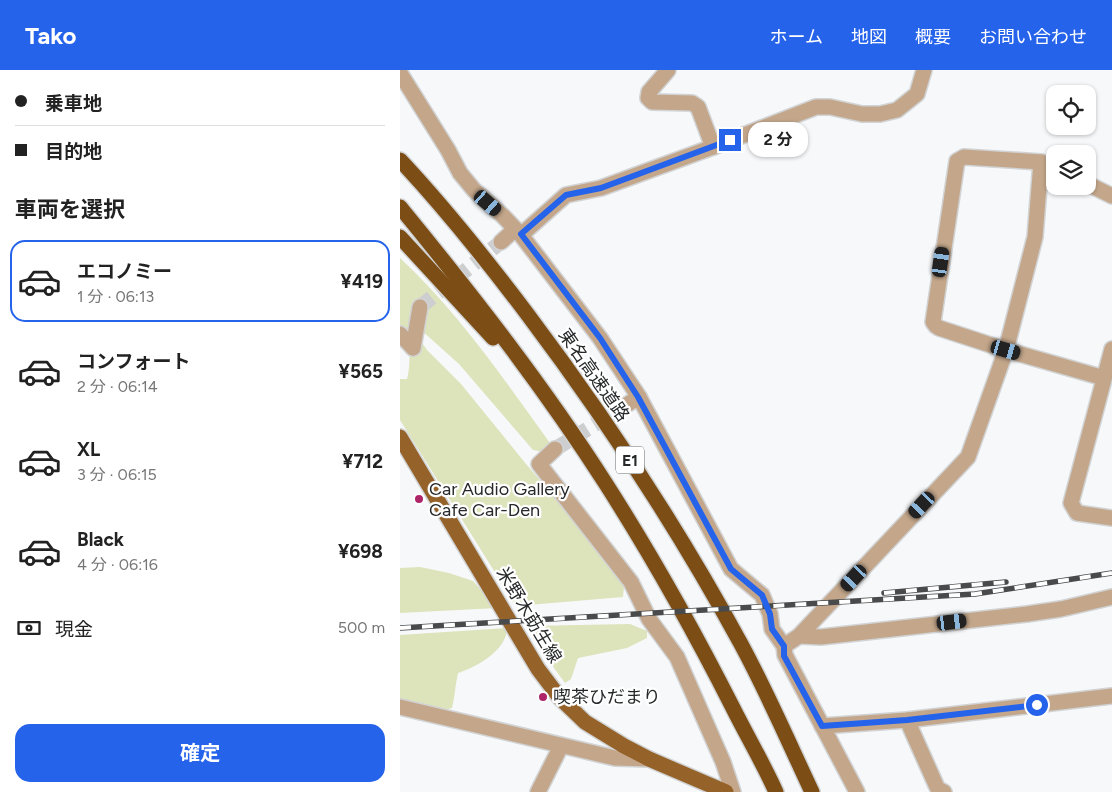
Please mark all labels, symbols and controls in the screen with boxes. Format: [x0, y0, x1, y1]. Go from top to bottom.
text: Tako [25, 21, 76, 50]
text: ホーム [770, 26, 823, 48]
text: 地図 [851, 26, 887, 48]
text: 概要 [915, 26, 951, 48]
text: お問い合わせ [979, 26, 1087, 48]
map controls [1046, 85, 1096, 195]
button: locate [1046, 85, 1096, 135]
text: 乗車地 [45, 92, 102, 115]
callout: 2 分 [748, 122, 808, 158]
route end [719, 129, 741, 151]
text: 2 分 [763, 130, 793, 149]
text: 目的地 [45, 140, 102, 163]
button: layers [1046, 145, 1096, 195]
car [471, 187, 504, 219]
text: 車両を選択 [15, 196, 125, 223]
car [931, 246, 950, 278]
icon: car [17, 259, 62, 304]
text: エコノミー [77, 260, 172, 283]
text: ¥419 [341, 270, 383, 293]
text: 1 分 · 06:13 [77, 287, 154, 306]
street label: 東名高速道路 [554, 324, 634, 426]
car [989, 339, 1022, 361]
icon: car [17, 349, 62, 394]
text: コンフォート [77, 350, 190, 373]
text: ¥565 [339, 360, 383, 383]
text: 2 分 · 06:14 [77, 377, 158, 396]
text: XL [77, 438, 100, 461]
icon: car [17, 439, 62, 484]
road number: E1 [616, 446, 644, 474]
text: ¥712 [342, 450, 383, 473]
text: 3 分 · 06:15 [77, 465, 157, 484]
place label: Car Audio Gallery Cafe Car-Den [429, 478, 570, 521]
car [906, 489, 937, 521]
marker: Car Audio Gallery Cafe Car-Den [413, 493, 425, 505]
text: Black [77, 528, 124, 551]
icon: car [17, 529, 62, 574]
text: ¥698 [338, 540, 383, 563]
text: 4 分 · 06:16 [77, 555, 158, 574]
car [838, 562, 869, 594]
street label: 米野木莇生線 [492, 563, 566, 667]
car [936, 613, 967, 631]
icon: cash [15, 614, 43, 642]
text: 現金 [55, 618, 93, 641]
text: 500 m [338, 618, 385, 637]
place label: 喫茶ひだまり [553, 686, 661, 708]
marker: 喫茶ひだまり [537, 691, 549, 703]
route start [1026, 694, 1048, 716]
button: 確定 [15, 724, 385, 782]

